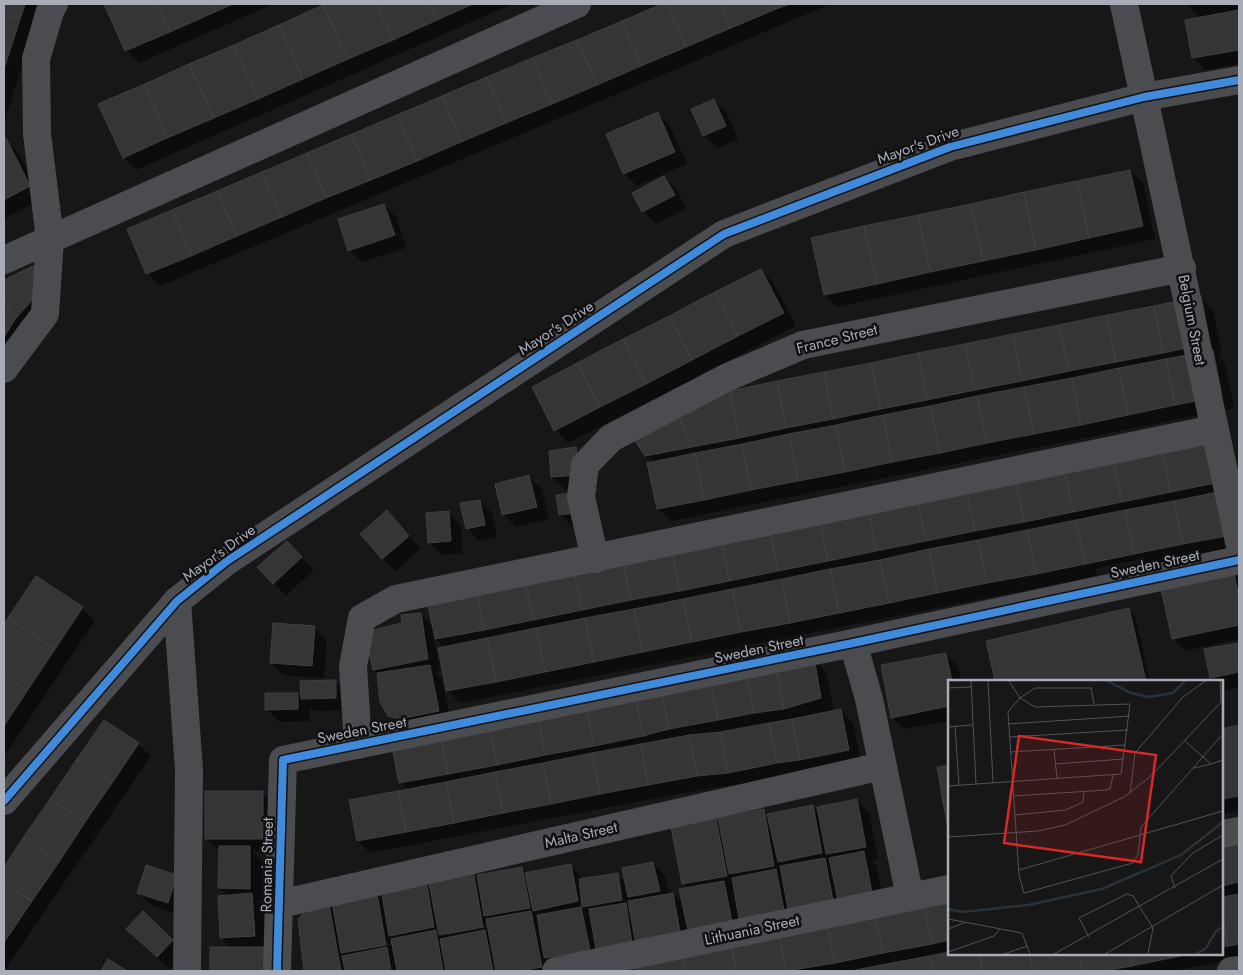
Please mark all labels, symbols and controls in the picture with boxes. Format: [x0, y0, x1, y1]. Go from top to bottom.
street label: Mayor's Drive [874, 120, 962, 170]
street label: Belgium Street [1172, 273, 1212, 368]
street label: Mayor's Drive [514, 295, 598, 361]
street label: France Street [794, 318, 880, 360]
street label: Mayor's Drive [178, 519, 260, 587]
street label: Sweden Street [1109, 544, 1202, 584]
street label: Sweden Street [713, 629, 806, 669]
inset map [948, 680, 1223, 955]
street label: Sweden Street [316, 711, 409, 749]
street label: Malta Street [543, 816, 620, 854]
street label: Romania Street [255, 817, 279, 913]
street label: Lithuania Street [703, 909, 802, 951]

